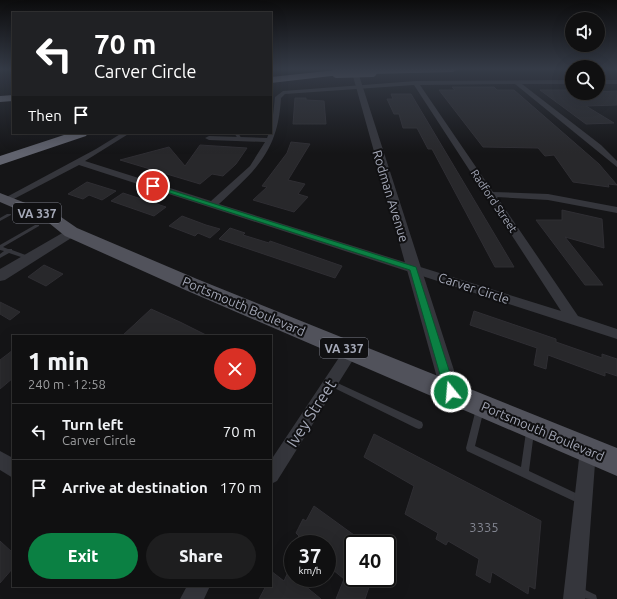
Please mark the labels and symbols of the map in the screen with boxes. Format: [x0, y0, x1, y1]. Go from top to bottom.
street label: Rodman Avenue [370, 148, 412, 244]
street label: Radford Street [469, 167, 520, 235]
pin [136, 169, 170, 203]
road number: VA 337 [13, 203, 61, 223]
street label: Carver Circle [437, 270, 511, 306]
street label: Portsmouth Boulevard [180, 274, 308, 338]
road number: VA 337 [320, 338, 368, 358]
position arrow [430, 371, 472, 413]
street label: Ivey Street [283, 375, 340, 450]
street label: Portsmouth Boulevard [479, 399, 607, 463]
house number: 3335 [469, 520, 499, 534]
speed limit sign: 40 [344, 535, 396, 587]

